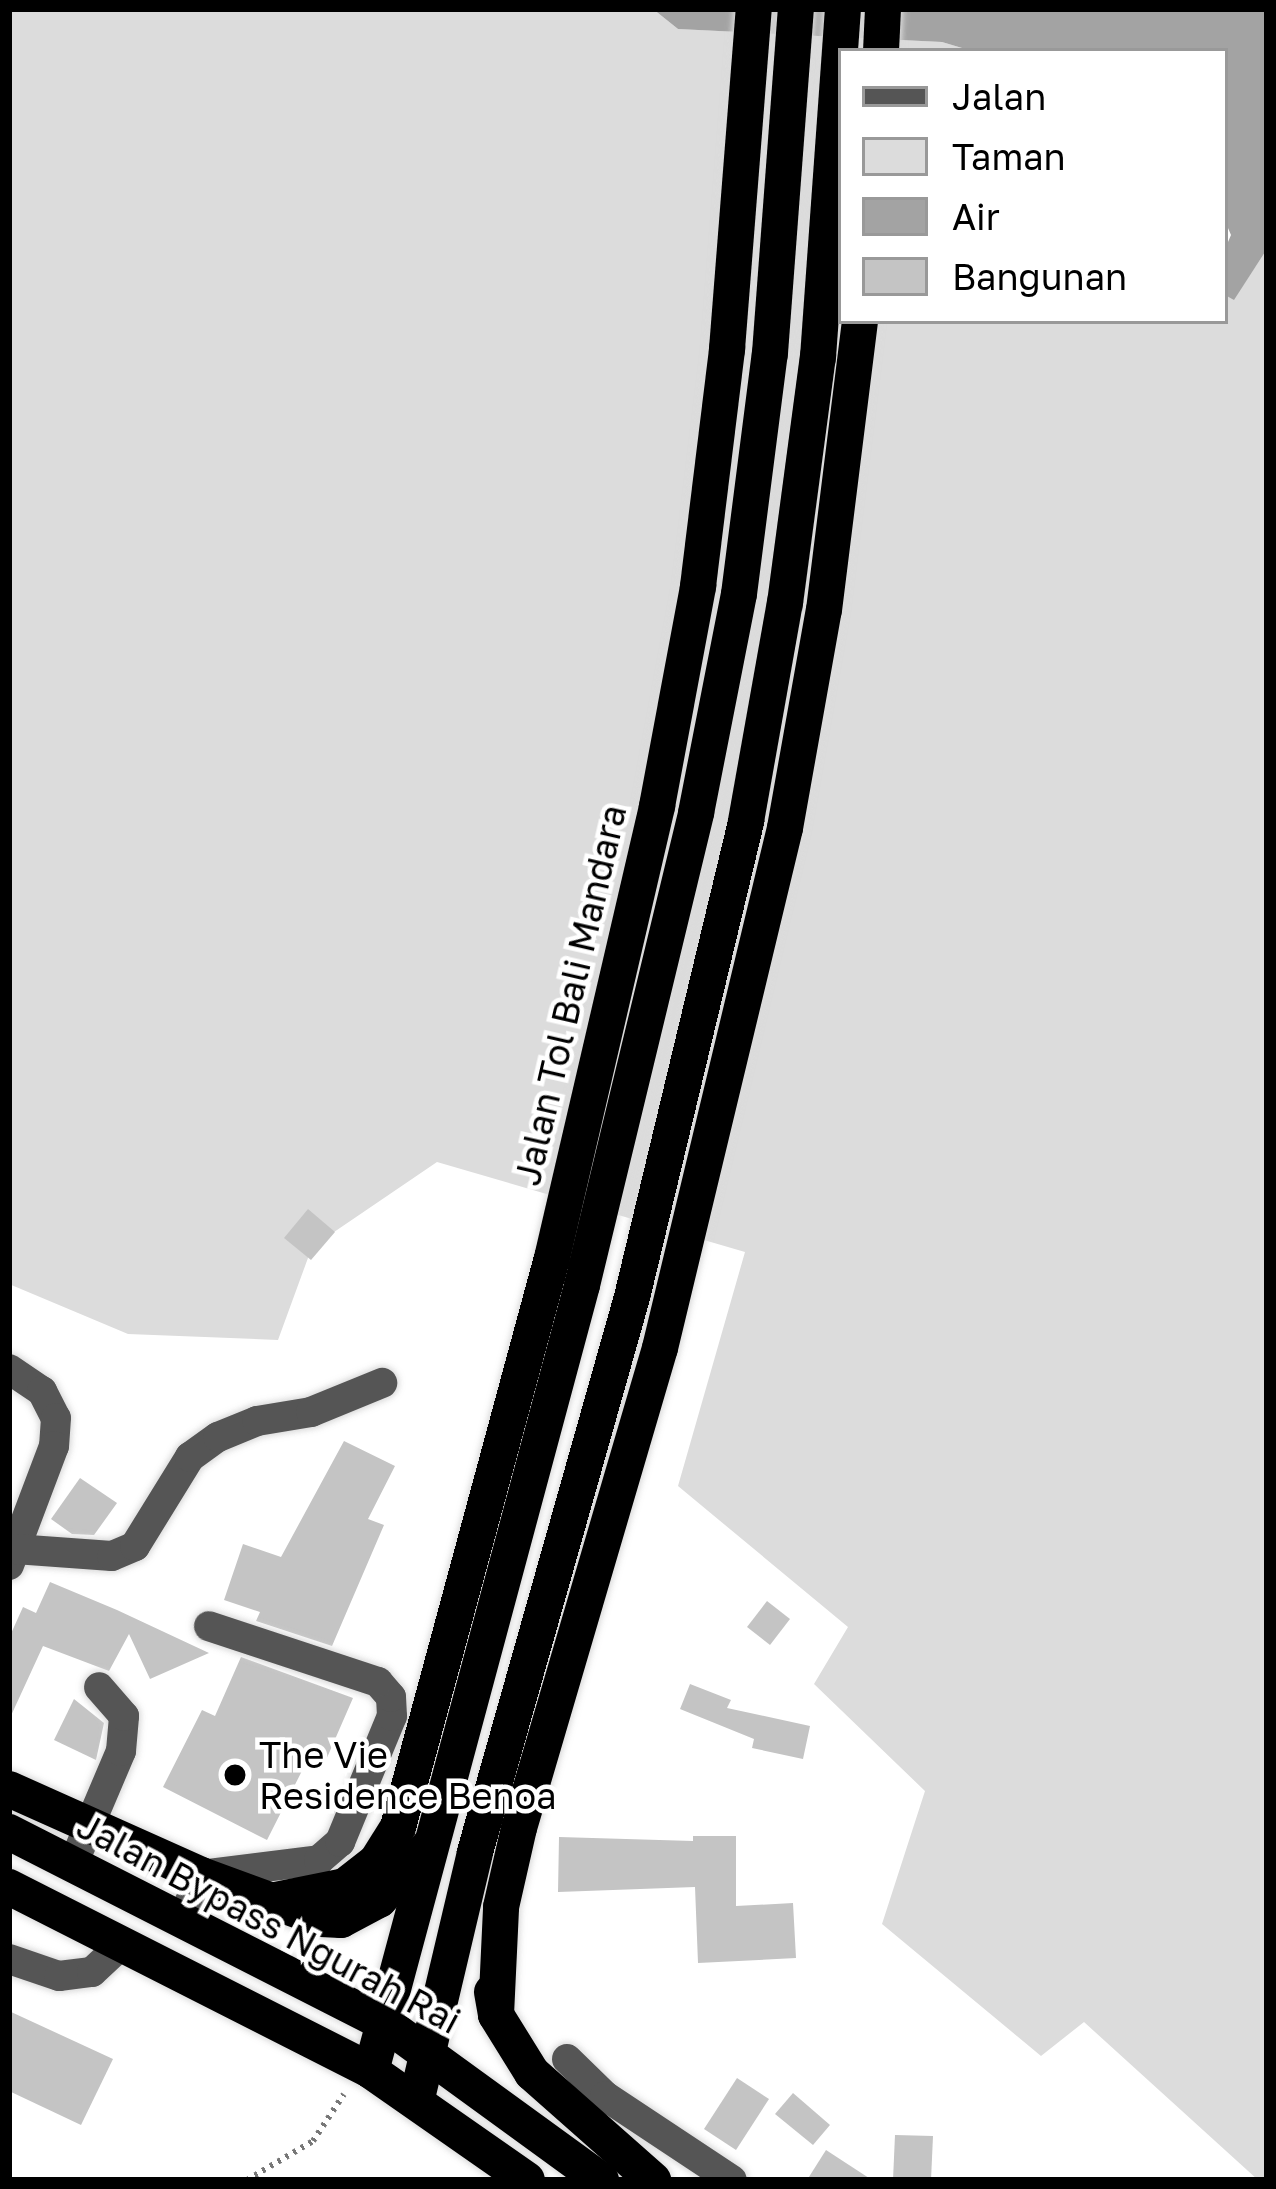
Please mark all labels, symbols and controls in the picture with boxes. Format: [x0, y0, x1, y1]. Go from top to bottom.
legend [838, 48, 1228, 324]
text: Jalan [952, 75, 1046, 118]
text: Taman [952, 135, 1066, 178]
text: Air [952, 195, 1000, 238]
text: Bangunan [952, 255, 1127, 298]
street label: Jalan Tol Bali Mandara [505, 801, 635, 1189]
place label: The Vie Residence Benoa [259, 1732, 556, 1817]
marker: The Vie Residence Benoa [222, 1762, 248, 1788]
street label: Jalan Bypass Ngurah Rai [70, 1804, 468, 2042]

